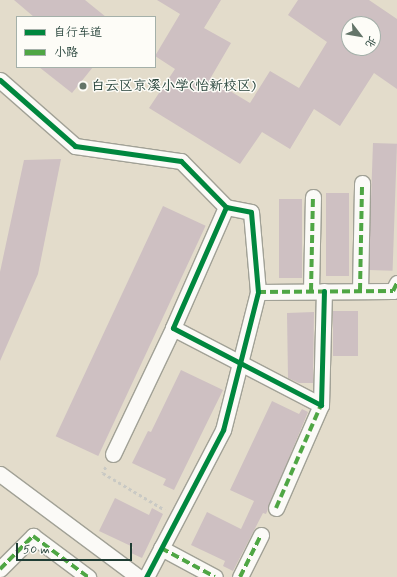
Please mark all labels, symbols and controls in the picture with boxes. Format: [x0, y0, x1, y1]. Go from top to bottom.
legend [16, 16, 156, 68]
north arrow [341, 16, 381, 56]
text: 自行车道 [54, 25, 102, 41]
text: 北 [362, 33, 379, 50]
text: 小路 [54, 45, 78, 61]
place label: 白云区京溪小学(怡新校区) [91, 78, 256, 94]
marker: 白云区京溪小学(怡新校区) [78, 81, 88, 91]
scale bar [18, 535, 134, 561]
text: 50 m [23, 542, 50, 558]

